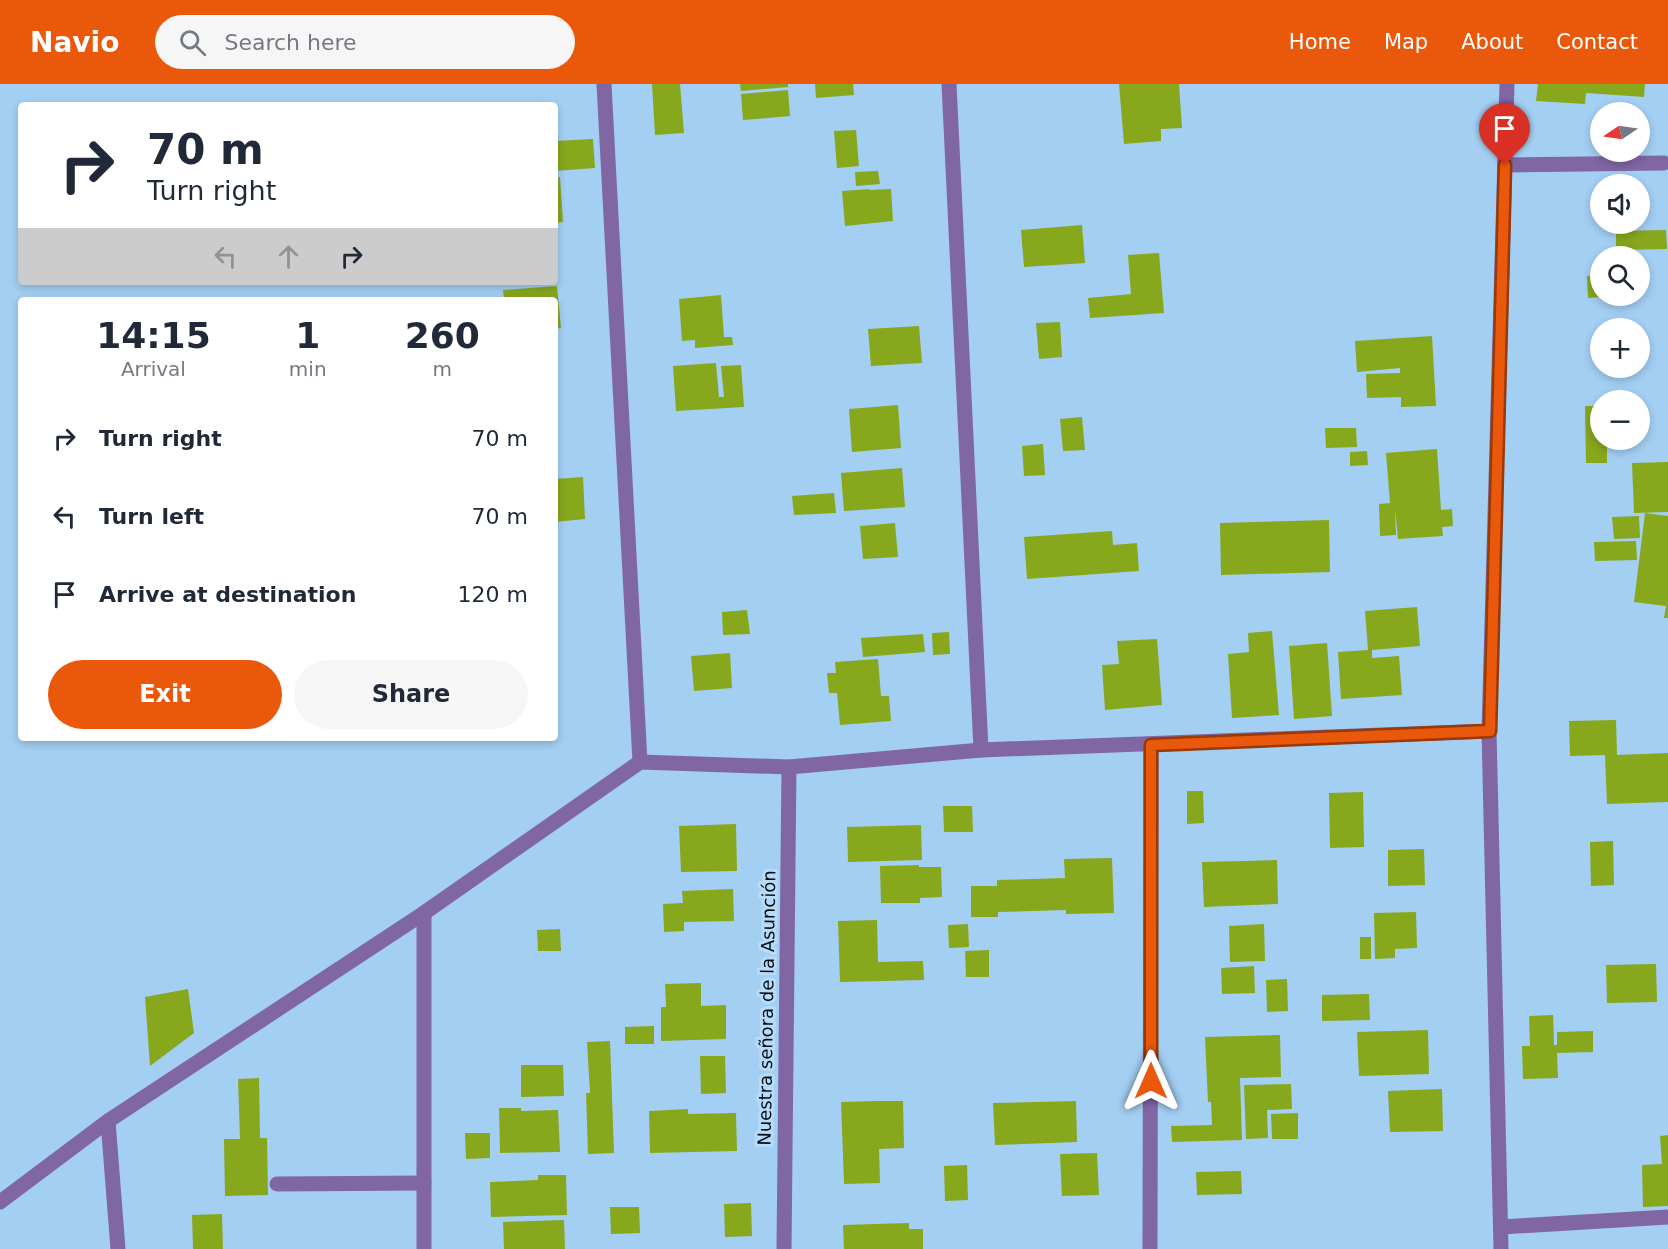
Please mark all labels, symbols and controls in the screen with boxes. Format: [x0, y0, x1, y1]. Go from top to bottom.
search box [155, 15, 575, 69]
text: Navio [30, 26, 119, 59]
icon: search [176, 26, 209, 59]
text: Search here [224, 30, 357, 55]
text: Home [1289, 30, 1351, 54]
text: Map [1384, 30, 1428, 54]
text: About [1461, 30, 1523, 54]
text: Contact [1556, 30, 1638, 54]
north arrow [1590, 102, 1650, 162]
map controls [1590, 102, 1650, 450]
pin [1479, 103, 1530, 165]
icon: arrive [1488, 112, 1521, 145]
text: 70 m [147, 125, 264, 174]
icon: right [48, 126, 126, 204]
button: sound [1590, 174, 1650, 234]
text: Turn right [147, 175, 276, 206]
icon: left [209, 240, 242, 273]
icon: ahead [272, 240, 305, 273]
icon: right [335, 240, 368, 273]
button: search [1590, 246, 1650, 306]
text: 14:15 [96, 315, 211, 356]
text: 1 [295, 315, 320, 356]
text: 260 [405, 315, 480, 356]
button: + [1590, 318, 1650, 378]
text: Arrival [121, 357, 186, 381]
text: min [289, 357, 327, 381]
text: m [433, 357, 452, 381]
button: − [1590, 390, 1650, 450]
icon: right [48, 422, 81, 455]
text: Turn right [99, 426, 222, 451]
text: 70 m [472, 426, 528, 451]
icon: left [48, 500, 81, 533]
text: Turn left [99, 504, 204, 529]
text: 70 m [472, 504, 528, 529]
icon: arrive [48, 578, 81, 611]
text: Arrive at destination [99, 582, 356, 607]
text: 120 m [458, 582, 528, 607]
button: Exit [48, 660, 282, 729]
button: Share [294, 660, 528, 729]
street label: Nuestra señora de la Asunción [754, 870, 779, 1146]
position arrow [1119, 1049, 1183, 1113]

